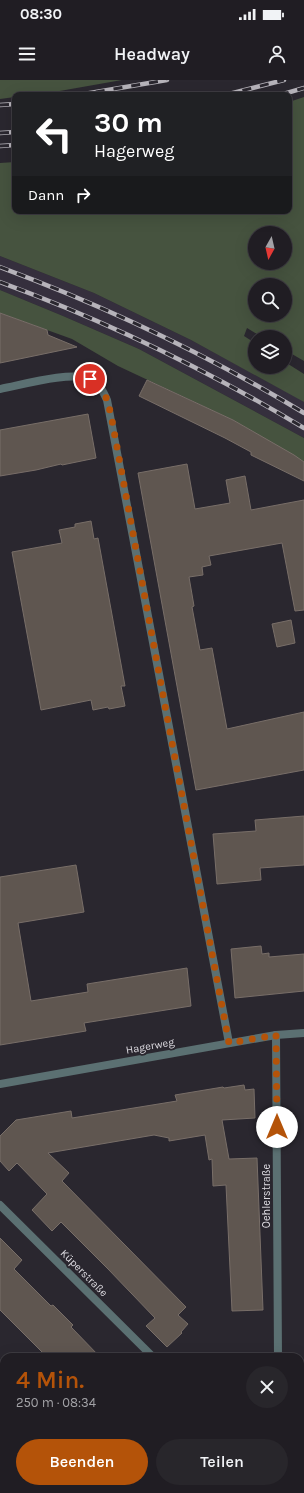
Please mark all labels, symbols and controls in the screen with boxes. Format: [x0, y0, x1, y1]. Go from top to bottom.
text: 08:30 [20, 5, 62, 23]
icon: menu [16, 43, 38, 65]
text: Headway [114, 43, 190, 65]
icon: person [266, 43, 288, 65]
text: 30 m [94, 106, 163, 139]
icon: left [28, 108, 80, 160]
text: Hagerweg [94, 140, 174, 162]
icon: right [72, 184, 94, 206]
text: Dann [28, 186, 64, 204]
north arrow [248, 226, 292, 270]
map controls [248, 226, 292, 374]
button: search [248, 278, 292, 322]
button: layers [248, 330, 292, 374]
pin [73, 362, 107, 396]
icon: arrive [79, 368, 101, 390]
street label: Hagerweg [125, 1035, 176, 1057]
position arrow [256, 1106, 298, 1148]
street label: Oehlerstraße [260, 1163, 273, 1228]
street label: Küperstraße [58, 1247, 111, 1300]
text: 4 Min. [16, 1366, 84, 1394]
button: close [246, 1366, 288, 1408]
text: 250 m · 08:34 [16, 1395, 96, 1410]
button: Beenden [16, 1439, 148, 1485]
button: Teilen [156, 1439, 288, 1485]

